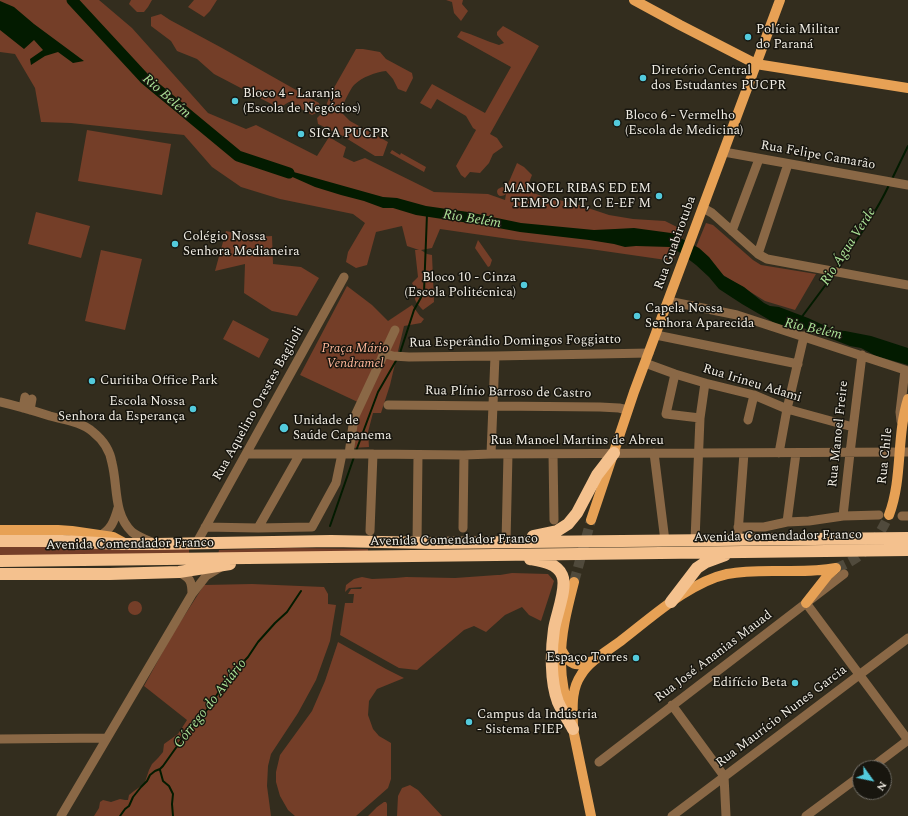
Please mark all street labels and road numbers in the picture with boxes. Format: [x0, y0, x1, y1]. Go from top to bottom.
street label: Rua Felipe Camarão [759, 138, 877, 174]
street label: Rua Guabirotuba [652, 194, 700, 292]
street label: Rua Aquelino Orestes Baglioli [210, 324, 308, 484]
street label: Rua Esperândio Domingos Foggiatto [409, 332, 621, 352]
street label: Rua Irineu Adami [701, 362, 803, 406]
street label: Rua Manoel Freire [826, 380, 852, 488]
street label: Rua Plínio Barroso de Castro [425, 384, 591, 402]
street label: Rua Chile [875, 427, 897, 485]
street label: Rua Manoel Martins de Abreu [490, 433, 664, 449]
street label: Avenida Comendador Franco [694, 528, 862, 546]
street label: Avenida Comendador Franco [370, 532, 538, 550]
street label: Avenida Comendador Franco [46, 536, 214, 554]
street label: Rua José Ananias Mauad [652, 608, 776, 706]
street label: Rua Maurício Nunes Garcia [713, 663, 851, 771]

